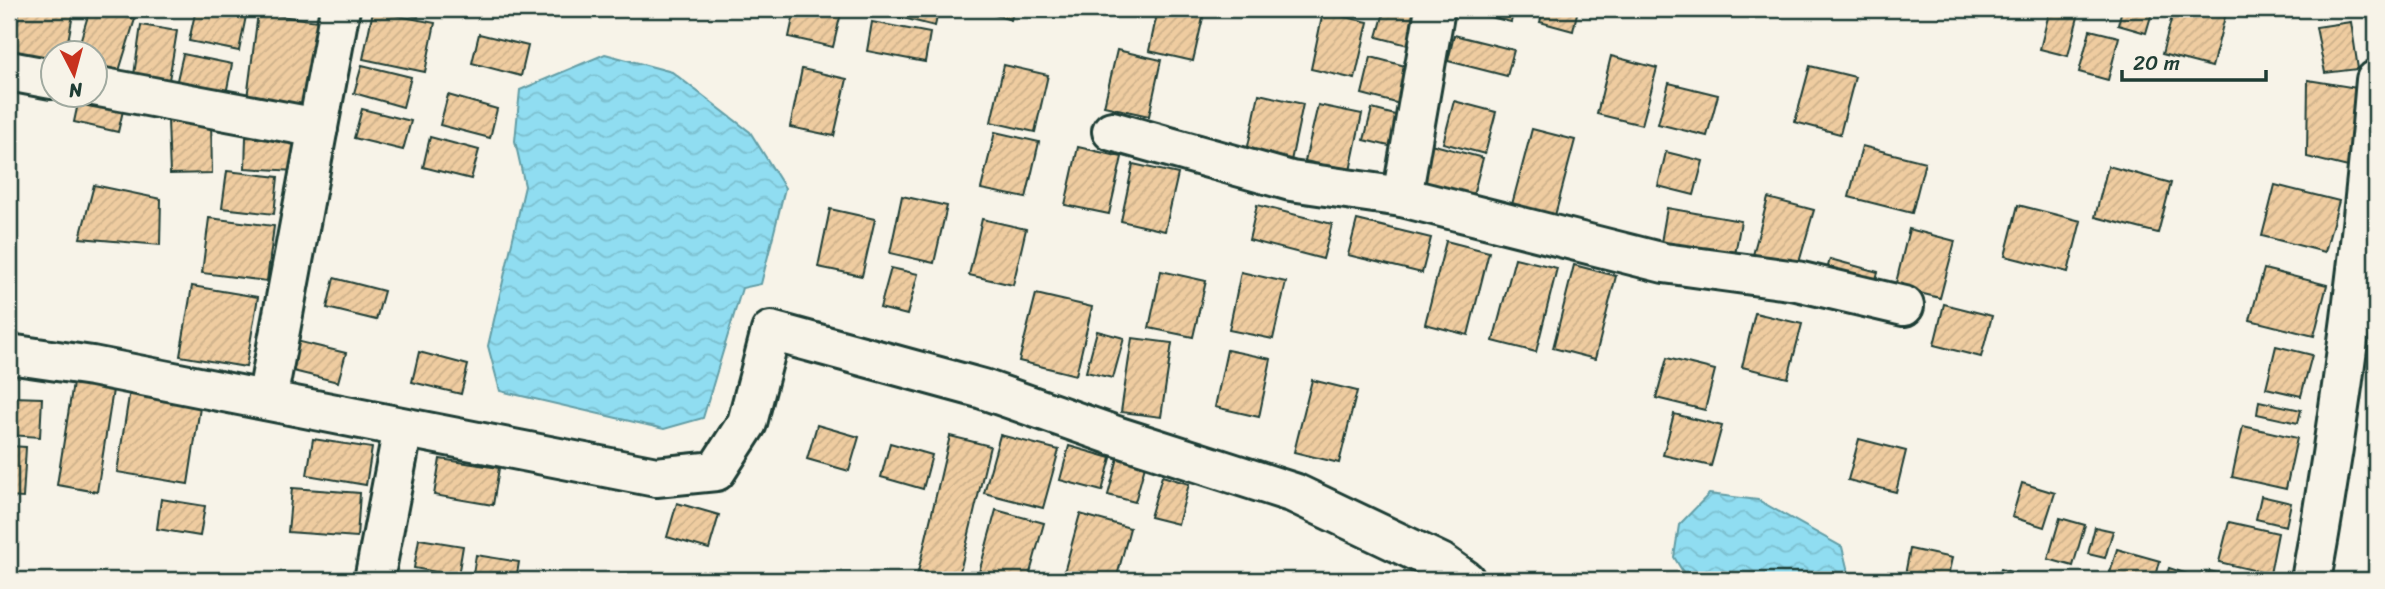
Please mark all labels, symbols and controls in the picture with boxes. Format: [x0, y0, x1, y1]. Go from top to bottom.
north arrow [38, 38, 108, 108]
scale bar [2122, 38, 2266, 82]
text: 20 m [2133, 44, 2180, 82]
text: N [67, 73, 85, 108]

